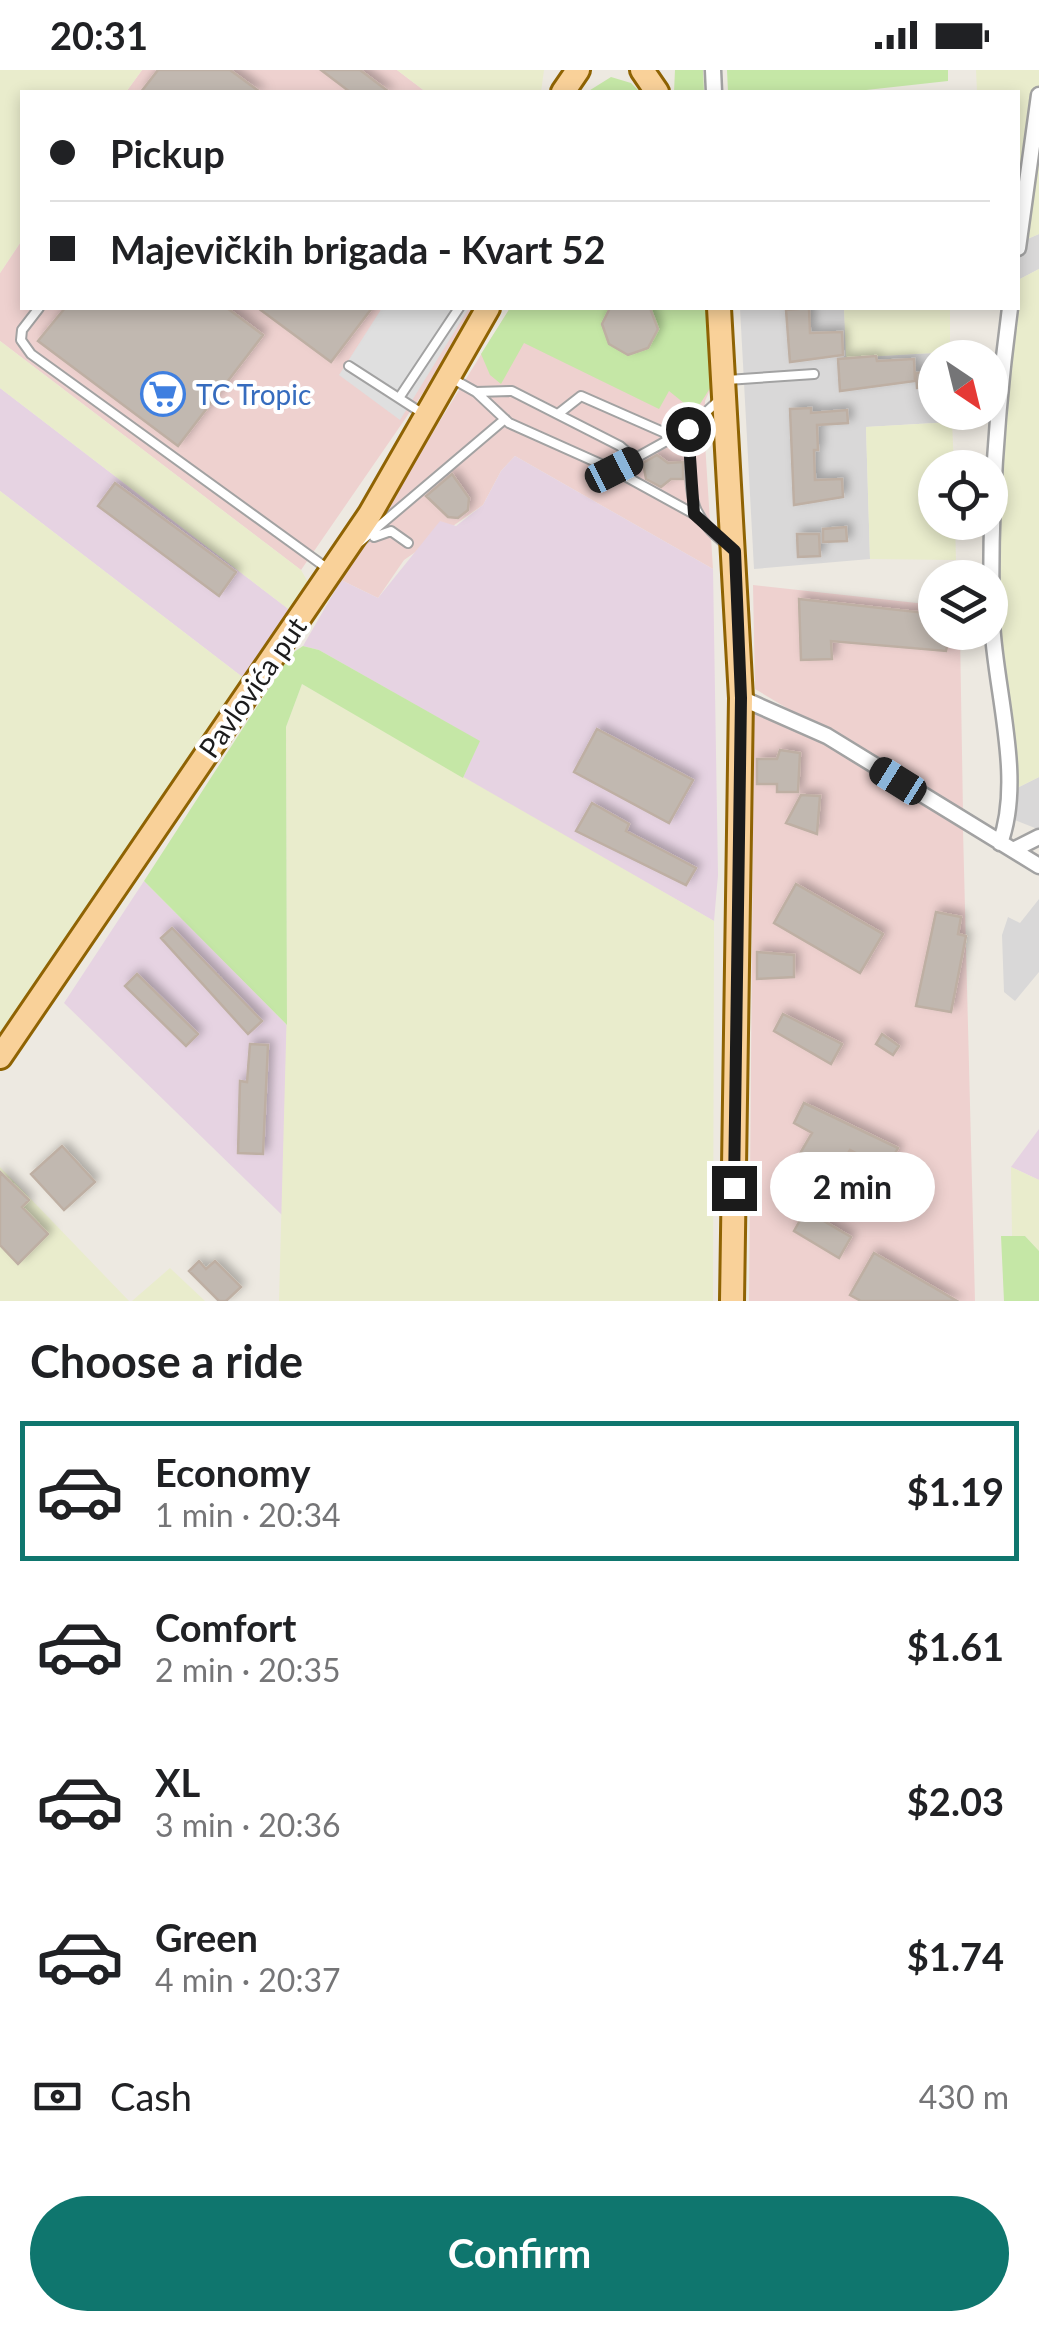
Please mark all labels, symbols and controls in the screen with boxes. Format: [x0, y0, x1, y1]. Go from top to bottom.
text: 20:31 [50, 12, 148, 58]
text: Pickup [110, 130, 225, 176]
text: Majevičkih brigada - Kvart 52 [110, 226, 606, 272]
north arrow [918, 340, 1008, 430]
map controls [918, 340, 1008, 650]
supermarket icon: TC Tropic [140, 371, 186, 417]
place label: TC Tropic [196, 377, 311, 411]
route start [666, 407, 711, 452]
car [580, 443, 648, 497]
button: locate [918, 450, 1008, 540]
button: layers [918, 560, 1008, 650]
street label: Pavlovića put [191, 610, 313, 764]
car [865, 752, 931, 810]
callout: 2 min [769, 1153, 934, 1223]
route end [712, 1166, 757, 1211]
text: 2 min [813, 1167, 892, 1206]
text: Choose a ride [30, 1334, 303, 1388]
icon: car [35, 1446, 125, 1536]
text: Economy [155, 1449, 310, 1495]
text: $1.19 [907, 1468, 1004, 1514]
text: 1 min · 20:34 [155, 1495, 341, 1534]
icon: car [35, 1601, 125, 1691]
text: Comfort [155, 1604, 296, 1650]
text: $1.61 [907, 1623, 1004, 1669]
text: 2 min · 20:35 [155, 1650, 341, 1689]
icon: car [35, 1756, 125, 1846]
text: XL [155, 1759, 200, 1805]
text: $2.03 [907, 1778, 1004, 1824]
text: 3 min · 20:36 [155, 1805, 341, 1844]
icon: car [35, 1911, 125, 2001]
text: Green [155, 1914, 258, 1960]
text: $1.74 [907, 1933, 1004, 1979]
text: 4 min · 20:37 [155, 1960, 341, 1999]
icon: cash [30, 2069, 85, 2124]
text: Cash [110, 2073, 192, 2119]
text: 430 m [919, 2077, 1009, 2116]
button: Confirm [30, 2196, 1009, 2311]

